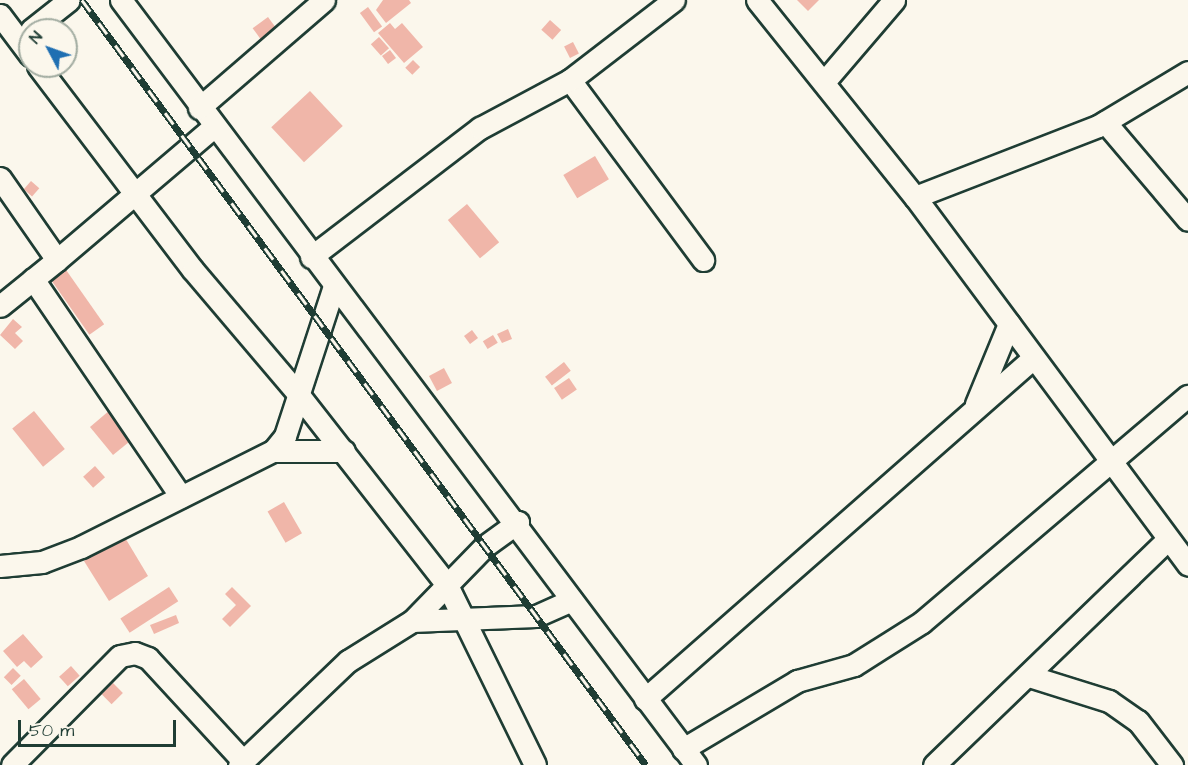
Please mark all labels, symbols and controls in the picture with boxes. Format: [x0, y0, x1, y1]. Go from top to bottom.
north arrow [18, 18, 78, 78]
text: N [24, 27, 48, 49]
scale bar [21, 708, 178, 746]
text: 50 m [29, 718, 74, 743]

